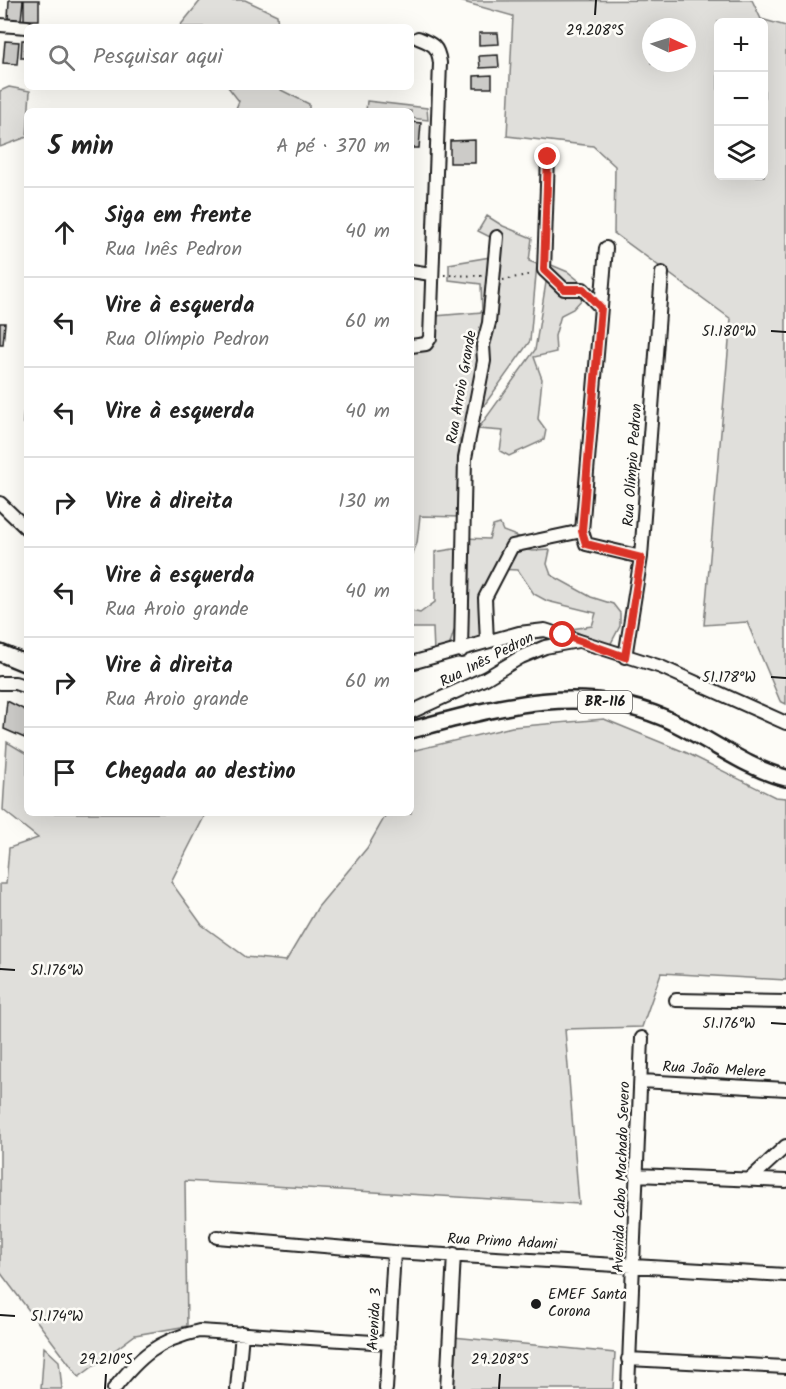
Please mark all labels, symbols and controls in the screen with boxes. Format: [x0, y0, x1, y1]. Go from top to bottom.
north arrow [642, 18, 696, 72]
map controls [714, 18, 768, 180]
button: + [714, 18, 768, 72]
text: 29.208°S [566, 19, 624, 43]
search box [24, 24, 414, 90]
text: Pesquisar aqui [93, 40, 223, 75]
icon: search [45, 41, 78, 74]
button: − [714, 72, 768, 126]
text: 5 min [48, 126, 114, 168]
button: layers [714, 126, 768, 180]
text: A pé · 370 m [276, 131, 390, 163]
route end [534, 143, 560, 169]
text: Siga em frente [105, 199, 251, 234]
icon: ahead [48, 216, 81, 249]
text: 40 m [345, 216, 390, 248]
text: Rua Inês Pedron [105, 234, 242, 266]
text: Vire à esquerda [105, 289, 254, 324]
icon: left [48, 306, 81, 339]
text: 60 m [345, 306, 390, 338]
text: 51.180°W [702, 320, 756, 344]
text: Rua Olímpio Pedron [105, 324, 269, 356]
street label: Rua Arroio Grande [440, 328, 484, 446]
text: Vire à esquerda [105, 395, 254, 430]
icon: left [48, 396, 81, 429]
text: 40 m [345, 396, 390, 428]
street label: Rua Olímpio Pedron [617, 403, 649, 527]
text: Vire à direita [105, 485, 233, 520]
icon: right [48, 486, 81, 519]
text: 130 m [338, 486, 390, 518]
text: Vire à esquerda [105, 559, 254, 594]
icon: left [48, 576, 81, 609]
text: 40 m [345, 576, 390, 608]
text: Rua Aroio grande [105, 594, 249, 626]
route start [549, 621, 575, 647]
street label: Rua Inês Pedron [436, 626, 538, 694]
text: Vire à direita [105, 649, 233, 684]
icon: right [48, 666, 81, 699]
text: 60 m [345, 666, 390, 698]
text: 51.178°W [702, 666, 756, 690]
text: Rua Aroio grande [105, 684, 249, 716]
road number: BR-116 [578, 691, 632, 713]
text: Chegada ao destino [105, 755, 296, 790]
icon: arrive [48, 756, 81, 789]
text: 51.176°W [30, 959, 84, 983]
text: 51.176°W [702, 1012, 756, 1036]
street label: Rua João Melere [662, 1055, 767, 1085]
street label: Avenida Cabo Machado Severo [607, 1081, 637, 1273]
street label: Rua Primo Adami [447, 1227, 559, 1257]
place label: EMEF Santa Corona [548, 1283, 627, 1324]
street label: Avenida 3 [361, 1287, 389, 1351]
marker: EMEF Santa Corona [529, 1297, 543, 1311]
text: 51.174°W [30, 1305, 84, 1329]
text: 29.210°S [79, 1348, 133, 1372]
text: 29.208°S [471, 1348, 529, 1372]

